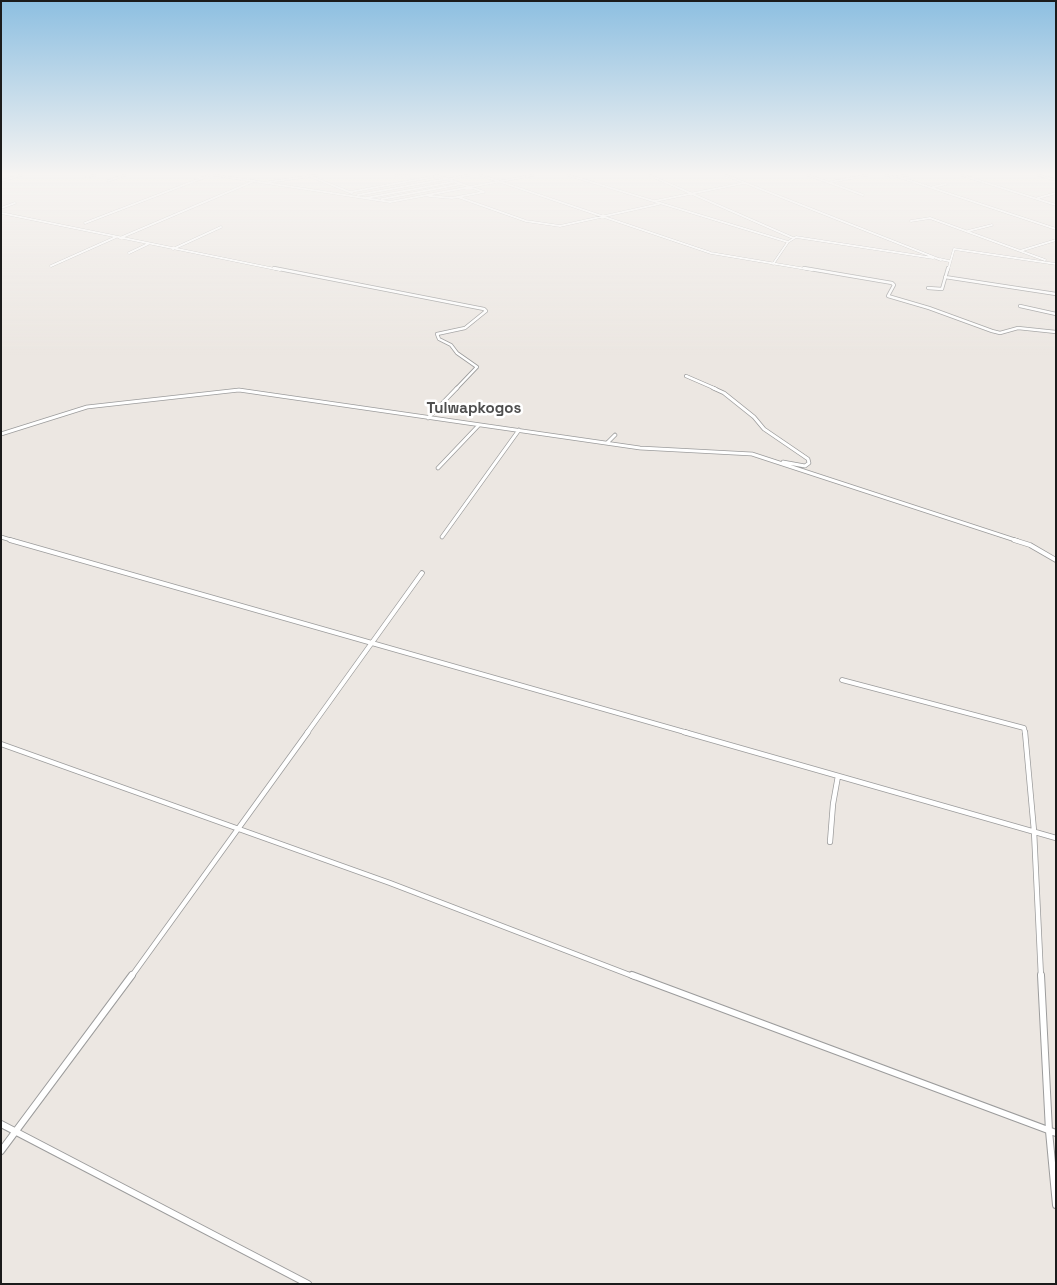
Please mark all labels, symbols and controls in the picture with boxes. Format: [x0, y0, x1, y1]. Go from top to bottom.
district label: Tulwapkogos [427, 400, 521, 418]

